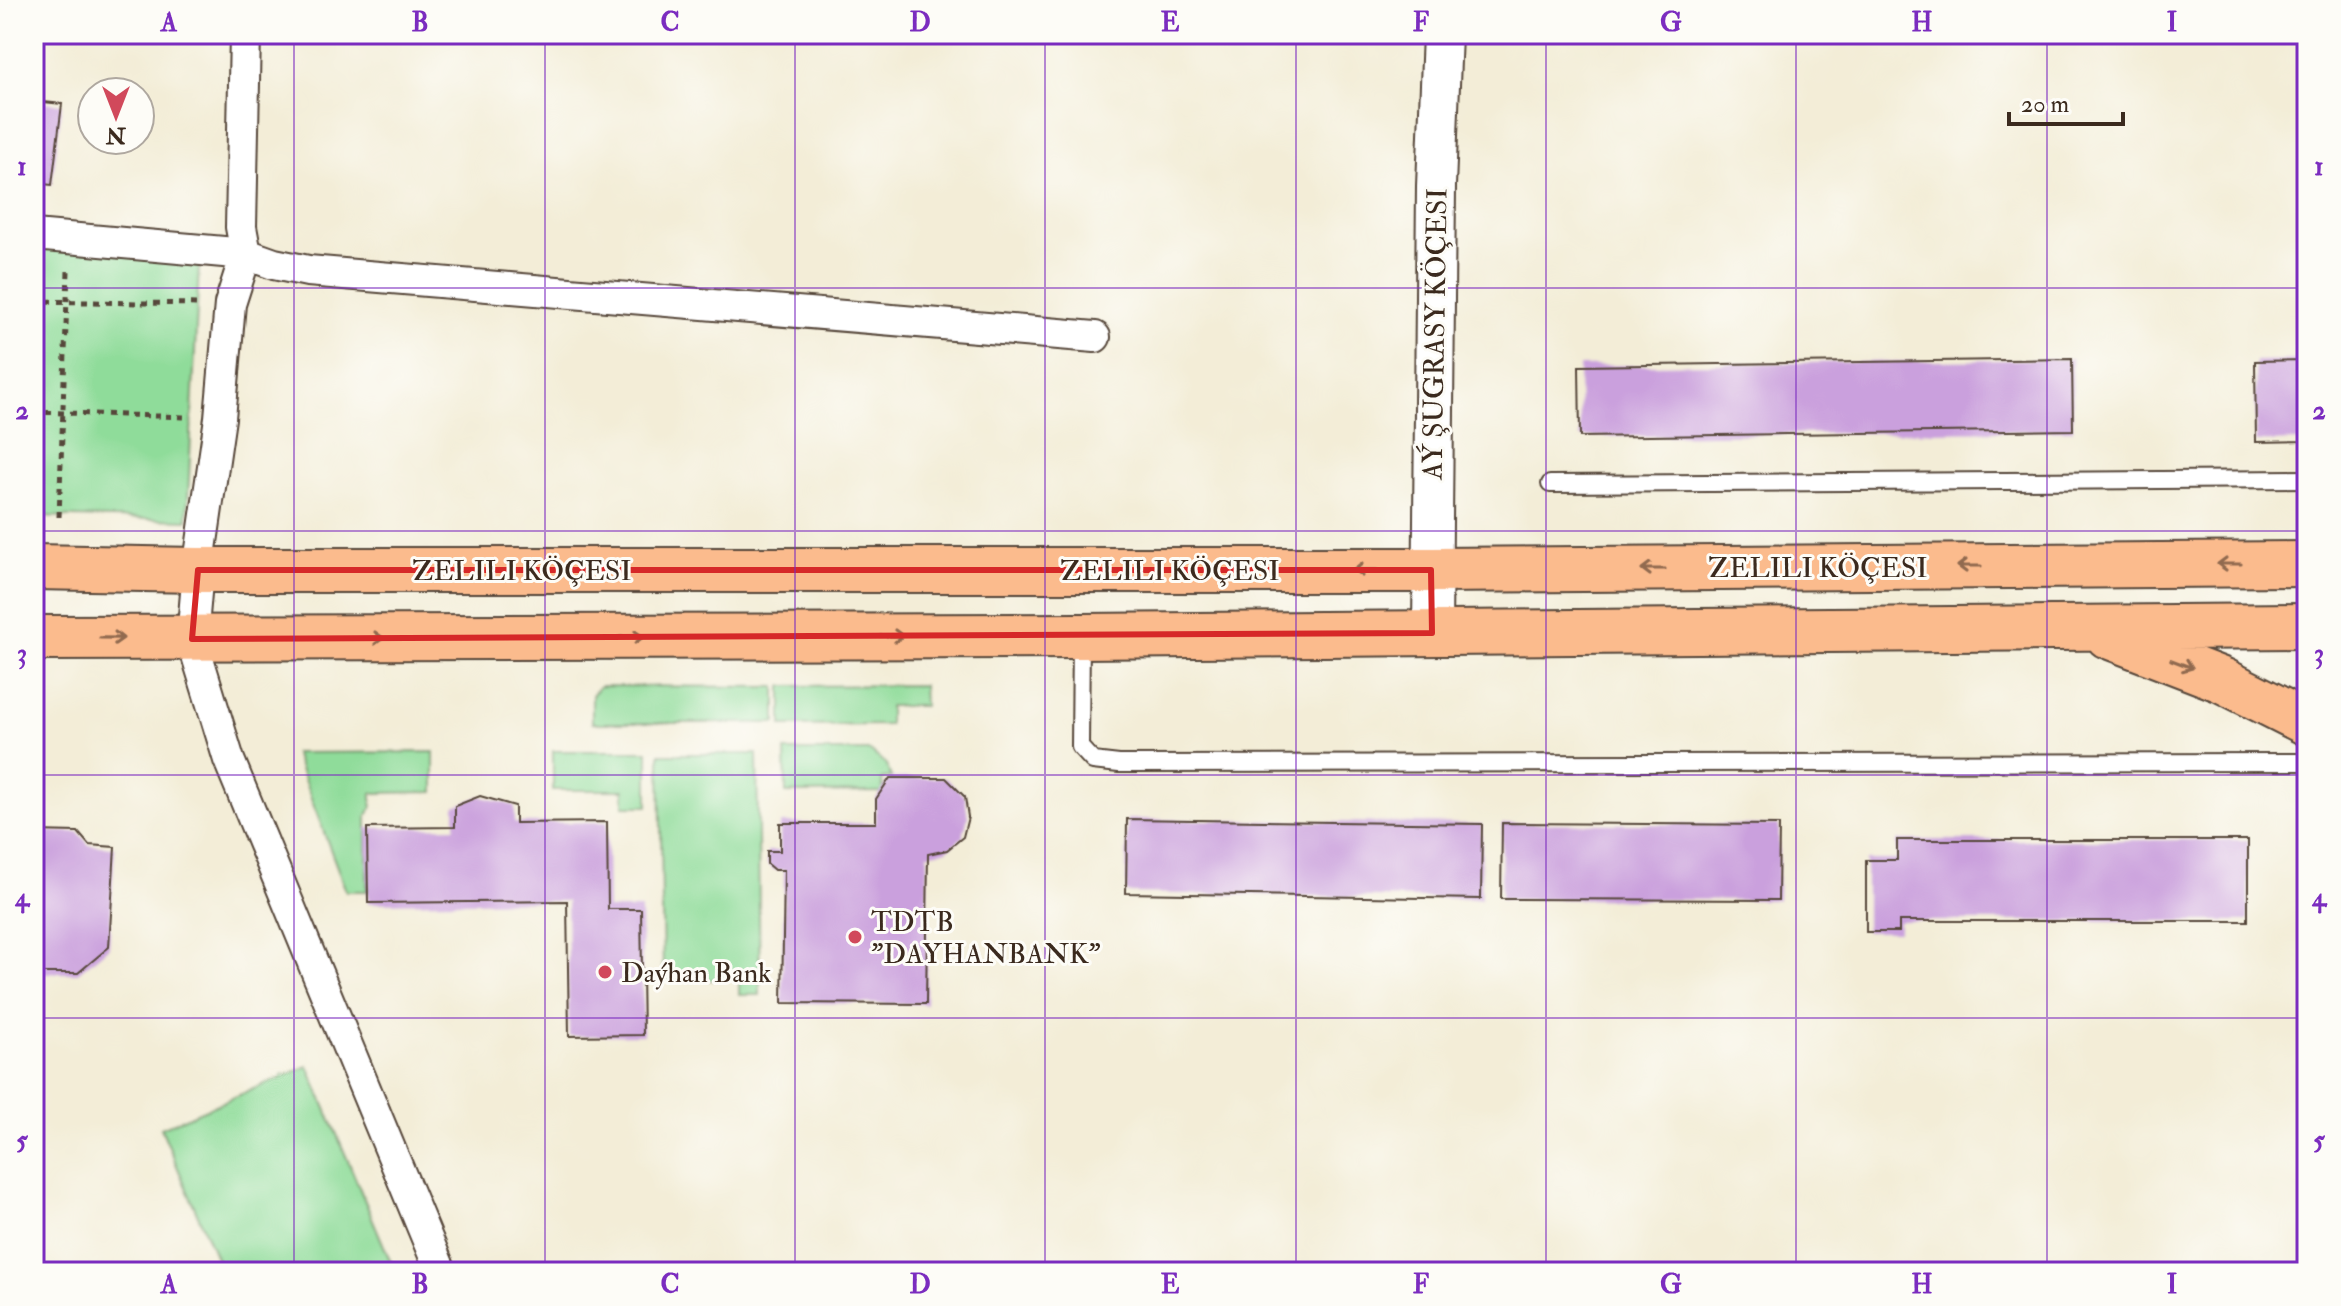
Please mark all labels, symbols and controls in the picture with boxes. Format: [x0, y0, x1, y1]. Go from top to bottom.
text: A [160, 7, 178, 39]
text: B [411, 7, 429, 39]
text: C [660, 7, 680, 39]
text: D [909, 7, 931, 39]
text: E [1161, 7, 1180, 39]
text: F [1413, 7, 1430, 39]
text: G [1660, 7, 1682, 39]
text: H [1911, 7, 1933, 39]
text: I [2167, 7, 2177, 39]
north arrow [76, 76, 156, 156]
scale bar [2009, 76, 2123, 126]
text: 20 m [2021, 89, 2070, 120]
text: N [106, 121, 127, 149]
text: 1 [17, 151, 27, 183]
text: 1 [2314, 151, 2324, 183]
street label: AÝ ŞUGRASY KÖÇESI [1415, 188, 1456, 481]
text: 2 [15, 395, 29, 427]
text: 2 [2312, 395, 2326, 427]
street label: ZELILI KÖÇESI [1708, 551, 1928, 586]
street label: ZELILI KÖÇESI [412, 554, 632, 589]
street label: ZELILI KÖÇESI [1060, 554, 1280, 589]
one-way arrow [2216, 556, 2243, 572]
one-way arrow [1956, 558, 1983, 574]
one-way arrow [1640, 561, 1667, 577]
one-way arrow [1352, 562, 1379, 578]
one-way arrow [878, 628, 905, 644]
one-way arrow [618, 629, 645, 645]
one-way arrow [98, 630, 125, 646]
one-way arrow [358, 630, 385, 646]
text: 3 [17, 638, 27, 670]
text: 3 [2314, 638, 2324, 670]
one-way arrow [2169, 658, 2194, 672]
text: 4 [14, 882, 31, 914]
text: 4 [2311, 882, 2328, 914]
place label: TDTB "DAYHANBANK" [871, 905, 1100, 972]
marker: TDTB "DAYHANBANK" [846, 928, 864, 946]
place label: Daýhan Bank [621, 956, 772, 991]
marker: Daýhan Bank [596, 963, 614, 981]
text: 5 [16, 1125, 28, 1157]
text: 5 [2313, 1125, 2325, 1157]
text: A [160, 1269, 178, 1301]
text: B [411, 1269, 429, 1301]
text: C [660, 1269, 680, 1301]
text: D [909, 1269, 931, 1301]
text: E [1161, 1269, 1180, 1301]
text: F [1413, 1269, 1430, 1301]
text: G [1660, 1269, 1682, 1301]
text: H [1911, 1269, 1933, 1301]
text: I [2167, 1269, 2177, 1301]

